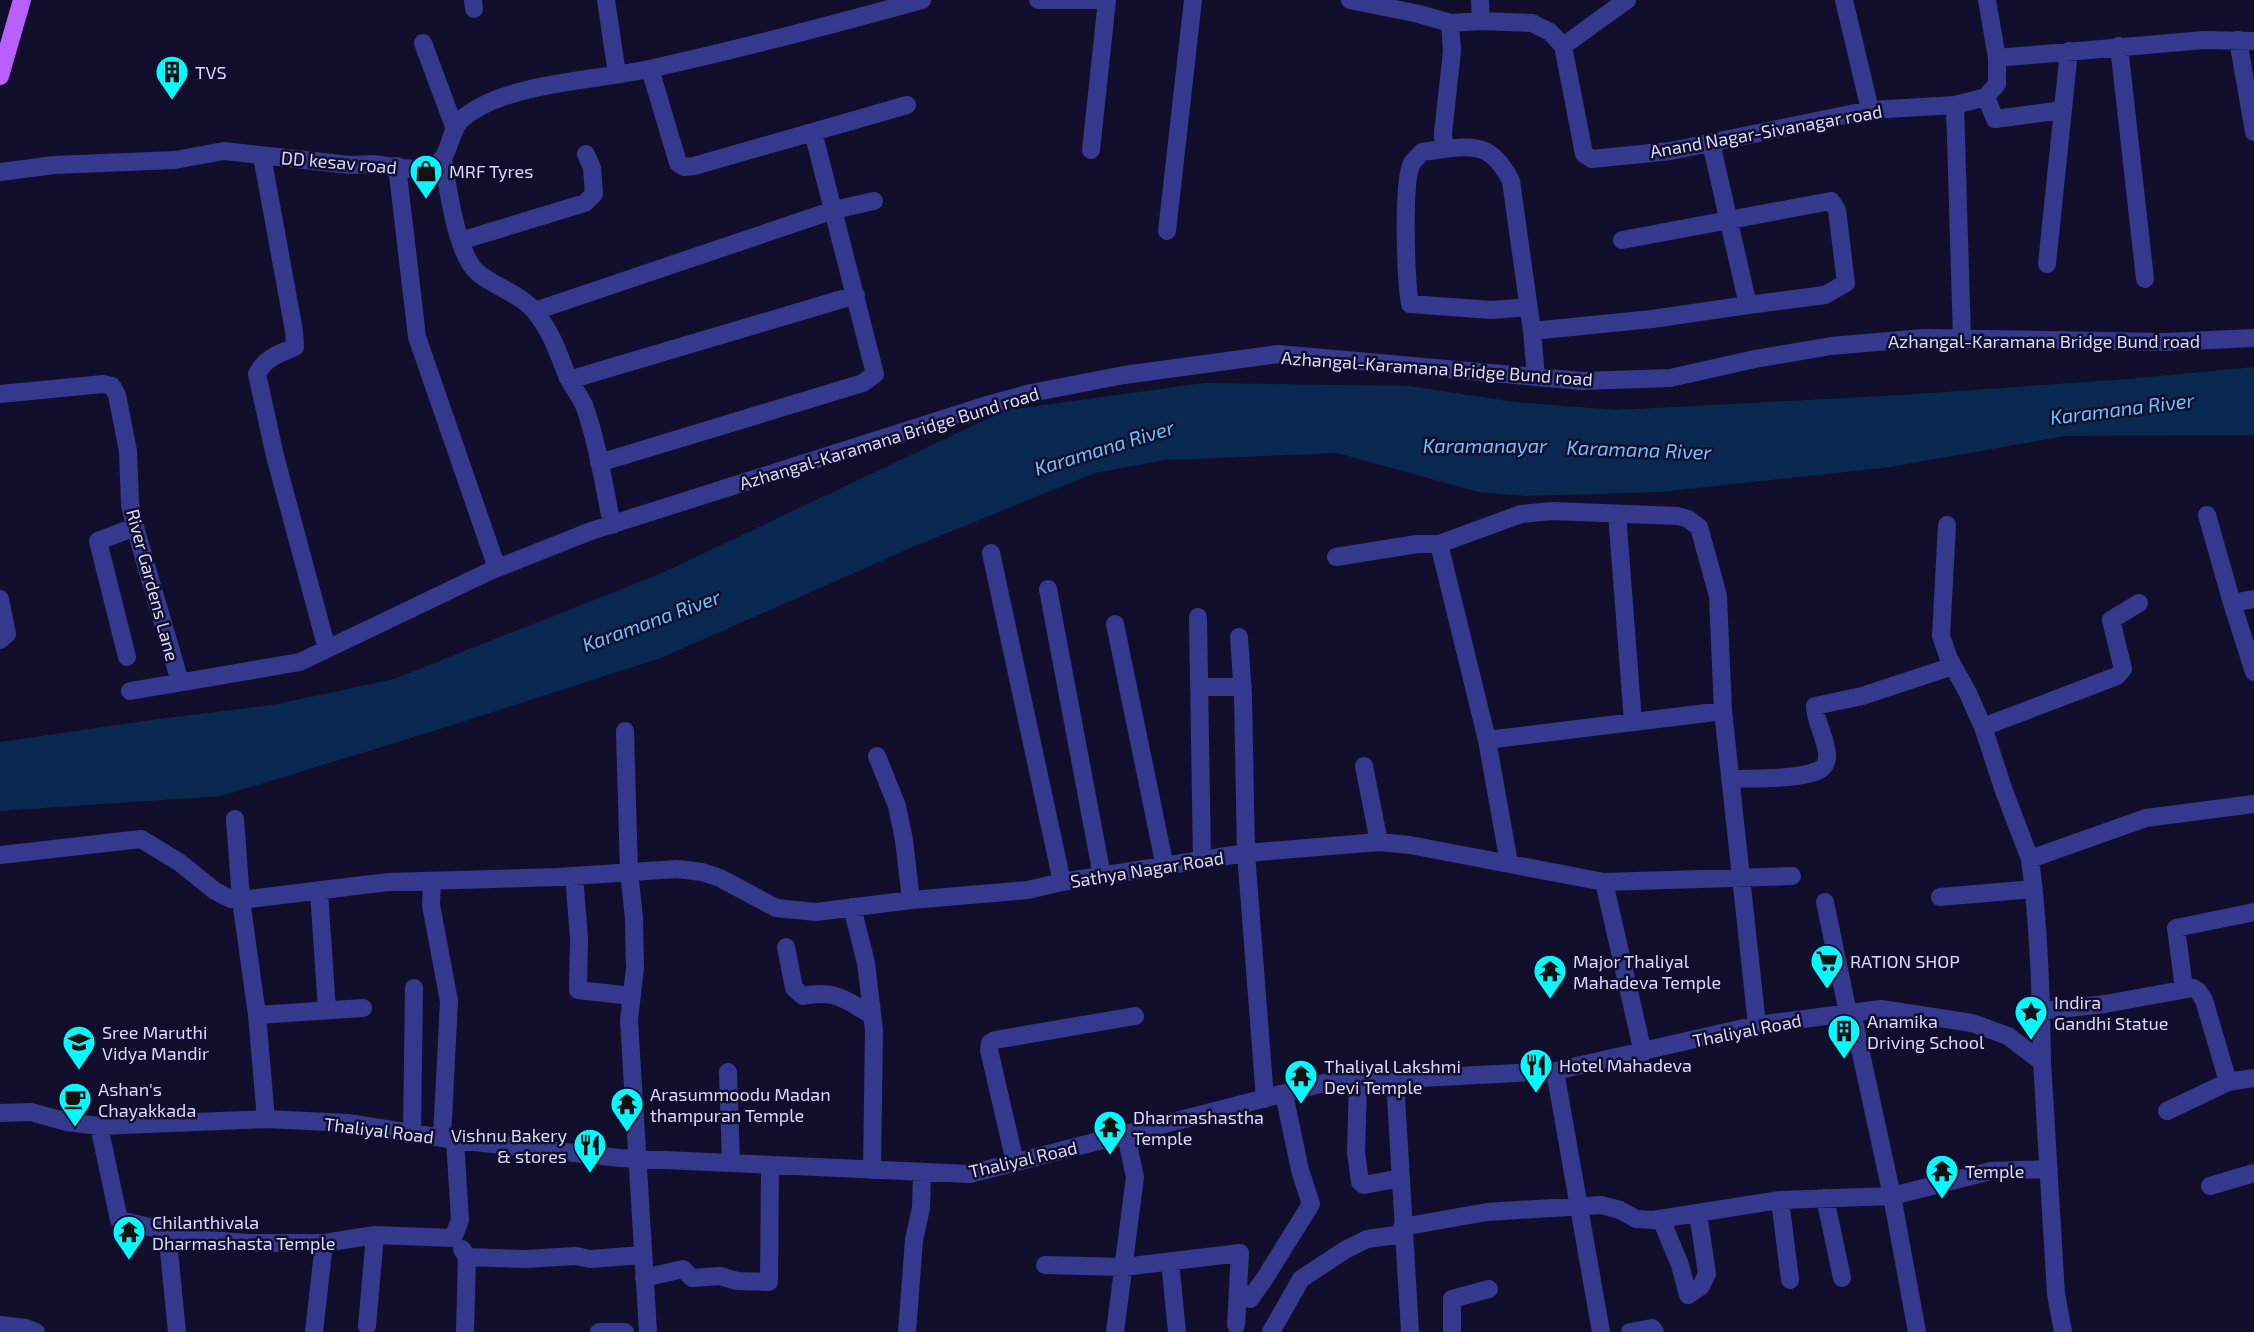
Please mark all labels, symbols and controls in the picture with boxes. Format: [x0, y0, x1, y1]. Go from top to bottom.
building icon: TVS [154, 54, 190, 101]
place label: TVS [195, 61, 227, 83]
street label: Anand Nagar-Sivanagar road [1648, 100, 1884, 162]
street label: DD kesav road [280, 146, 398, 178]
shop icon: MRF Tyres [408, 153, 444, 200]
place label: MRF Tyres [449, 160, 533, 182]
street label: Azhangal-Karamana Bridge Bund road [1888, 330, 2200, 352]
street label: Azhangal-Karamana Bridge Bund road [1281, 346, 1593, 390]
street label: Azhangal-Karamana Bridge Bund road [737, 382, 1041, 494]
water label: Karamana River [2048, 387, 2197, 429]
water label: Karamana River [1031, 414, 1178, 480]
water label: Karamanayar [1423, 433, 1548, 458]
water label: Karamana River [1566, 434, 1713, 464]
street label: River Gardens Lane [122, 507, 184, 663]
water label: Karamana River [579, 584, 724, 656]
street label: Sathya Nagar Road [1069, 846, 1225, 892]
supermarket icon: RATION SHOP [1809, 943, 1845, 990]
place label: Major Thaliyal Mahadeva Temple [1573, 950, 1721, 993]
place label: RATION SHOP [1850, 950, 1960, 972]
temple icon: Major Thaliyal Mahadeva Temple [1532, 953, 1568, 1000]
place label: Indira Gandhi Statue [2054, 991, 2168, 1034]
place icon: Indira Gandhi Statue [2013, 994, 2049, 1041]
street label: Thaliyal Road [1691, 1009, 1803, 1051]
place label: Anamika Driving School [1867, 1010, 1985, 1053]
building icon: Anamika Driving School [1826, 1013, 1862, 1060]
place label: Sree Maruthi Vidya Mandir [102, 1021, 209, 1064]
school or university icon: Sree Maruthi Vidya Mandir [61, 1024, 97, 1071]
restaurant icon: Hotel Mahadeva [1518, 1047, 1554, 1094]
place label: Hotel Mahadeva [1559, 1054, 1692, 1076]
place label: Thaliyal Lakshmi Devi Temple [1324, 1055, 1461, 1098]
temple icon: Thaliyal Lakshmi Devi Temple [1283, 1058, 1319, 1105]
place label: Ashan's Chayakkada [98, 1078, 196, 1121]
cafe icon: Ashan's Chayakkada [57, 1081, 93, 1128]
place label: Arasummoodu Madan thampuran Temple [650, 1083, 831, 1126]
temple icon: Arasummoodu Madan thampuran Temple [609, 1086, 645, 1133]
place label: Dharmashastha Temple [1133, 1106, 1264, 1149]
temple icon: Dharmashastha Temple [1092, 1109, 1128, 1156]
street label: Thaliyal Road [323, 1112, 435, 1148]
place label: Vishnu Bakery & stores [451, 1124, 567, 1167]
restaurant icon: Vishnu Bakery & stores [572, 1127, 608, 1174]
street label: Thaliyal Road [967, 1136, 1079, 1182]
temple icon: Temple [1924, 1153, 1960, 1200]
place label: Temple [1965, 1160, 2024, 1182]
place label: Chilanthivala Dharmashasta Temple [152, 1211, 335, 1254]
temple icon: Chilanthivala Dharmashasta Temple [111, 1214, 147, 1261]

